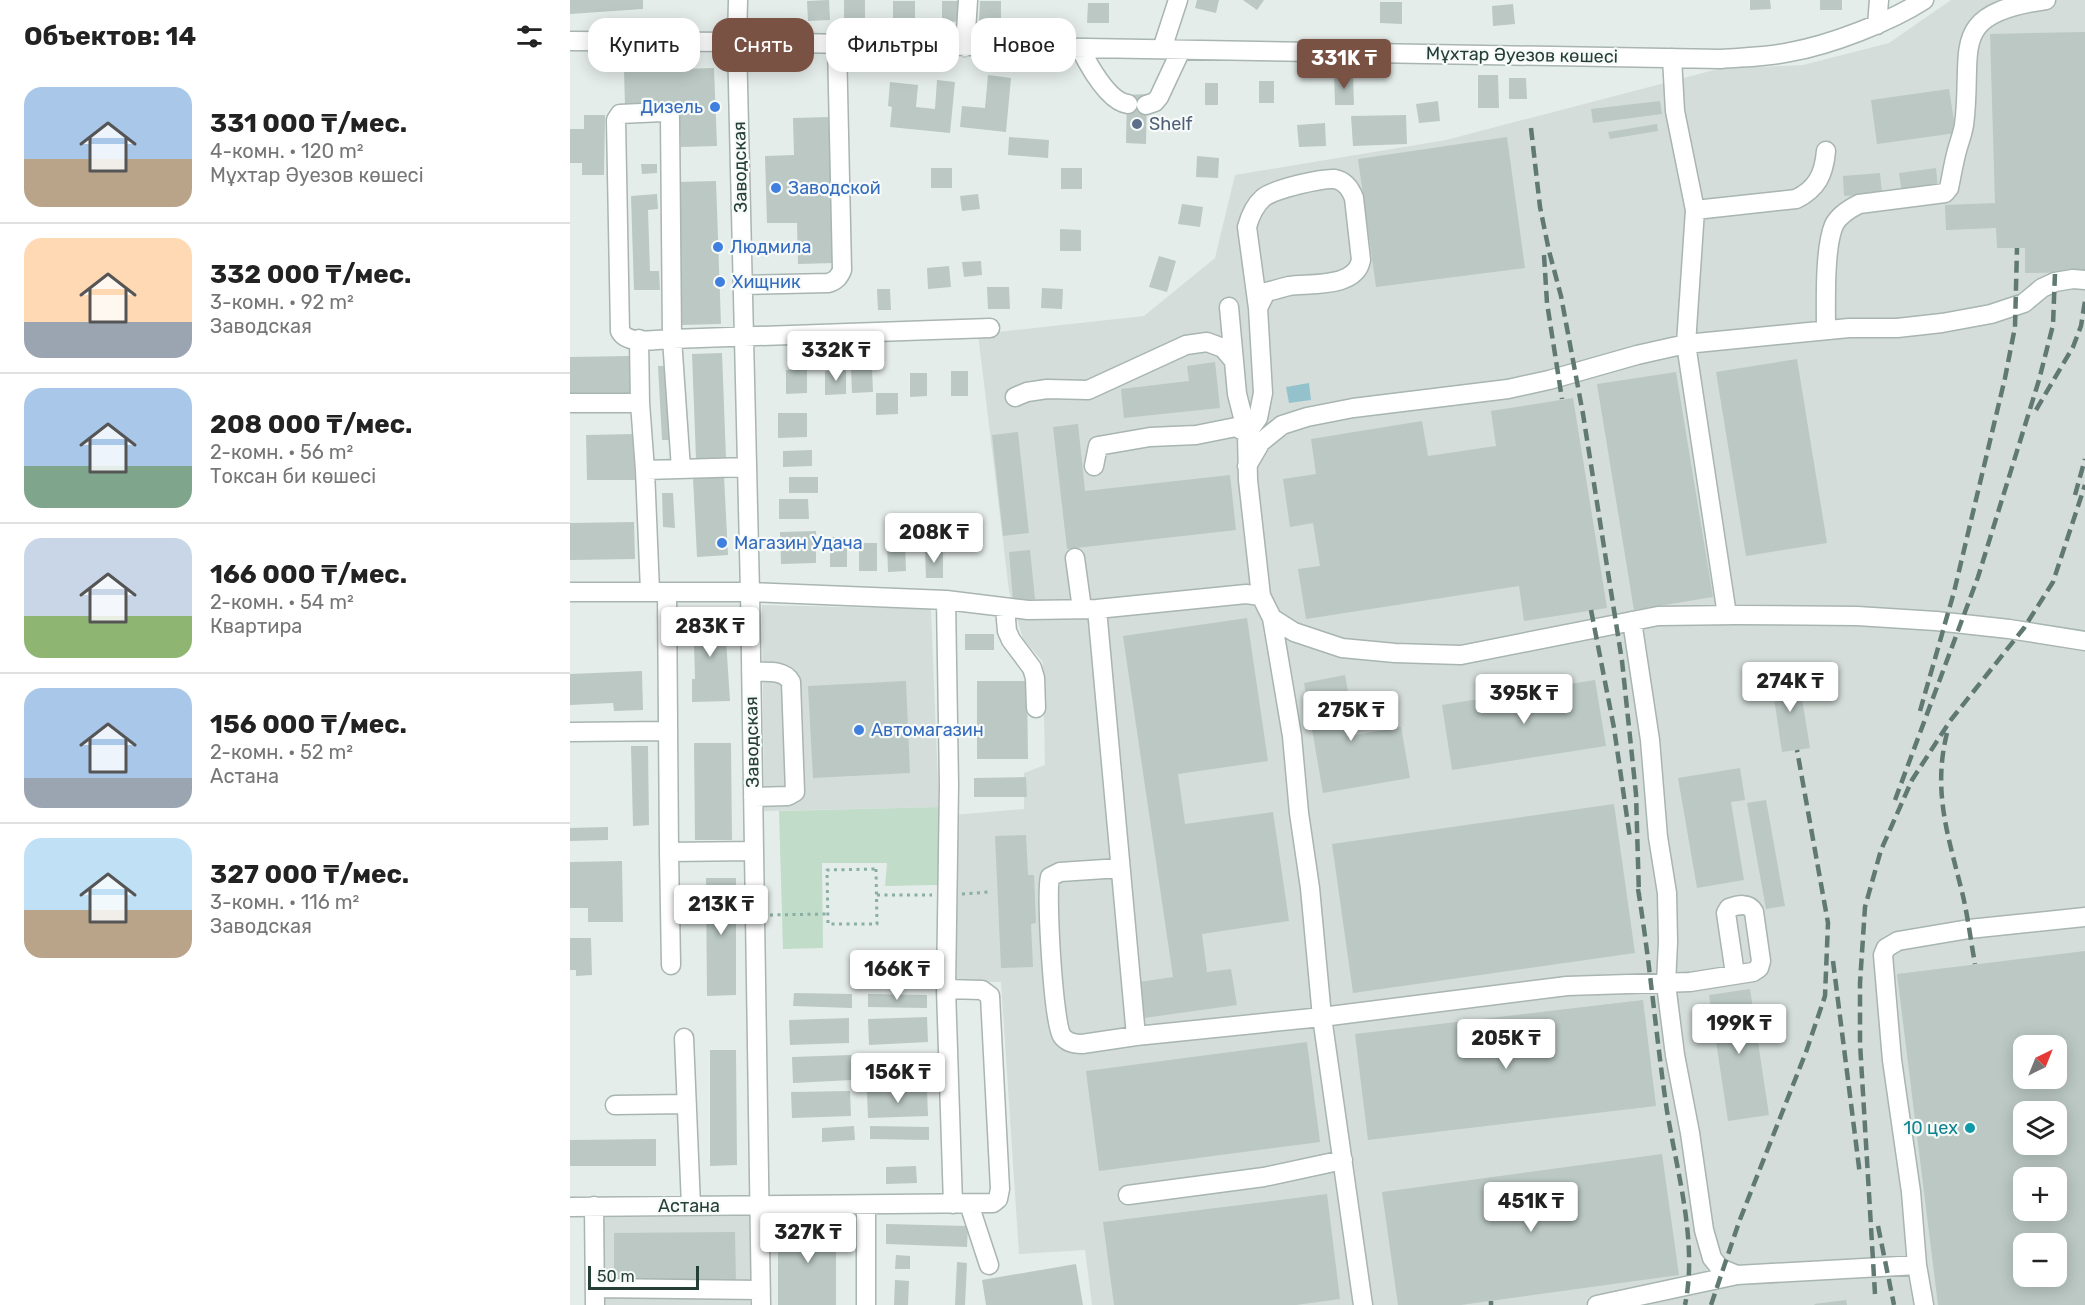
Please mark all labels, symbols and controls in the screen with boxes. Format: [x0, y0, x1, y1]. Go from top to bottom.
chip: Купить [588, 18, 700, 72]
chip: Снять [712, 18, 814, 72]
chip: Фильтры [826, 18, 959, 72]
chip: Новое [971, 18, 1076, 72]
icon: filters [513, 20, 546, 53]
text: Объектов: 14 [24, 21, 196, 52]
pin: 331K ₸ [1295, 39, 1393, 90]
street label: Мұхтар Әуезов көшесі [1426, 42, 1618, 68]
text: 331K ₸ [1311, 46, 1377, 70]
place label: Дизель [641, 96, 703, 118]
marker: Дизель [708, 100, 722, 114]
text: 331 000 ₸/мес. [210, 108, 407, 139]
icon: home [72, 111, 144, 183]
place label: Shelf [1149, 113, 1193, 135]
marker: Shelf [1130, 117, 1144, 131]
street label: Заводская [728, 121, 752, 213]
text: 4-комн. · 120 m² [210, 139, 364, 163]
text: Мұхтар Әуезов көшесі [210, 163, 423, 187]
place label: Заводской [788, 177, 881, 199]
marker: Заводской [769, 181, 783, 195]
place label: Людмила [730, 236, 811, 258]
marker: Людмила [711, 240, 725, 254]
text: 332 000 ₸/мес. [210, 259, 411, 290]
icon: home [72, 262, 144, 334]
place label: Хищник [732, 271, 801, 293]
marker: Хищник [713, 275, 727, 289]
text: 3-комн. · 92 m² [210, 290, 354, 314]
text: Заводская [210, 314, 312, 338]
pin: 332K ₸ [787, 331, 885, 382]
text: 332K ₸ [801, 338, 871, 362]
text: 208 000 ₸/мес. [210, 409, 412, 440]
icon: home [72, 412, 144, 484]
text: 2-комн. · 56 m² [210, 440, 353, 464]
text: Токсан би көшесі [210, 464, 376, 488]
pin: 208K ₸ [885, 513, 983, 564]
text: 208K ₸ [899, 520, 969, 544]
place label: Магазин Удача [734, 532, 863, 554]
marker: Магазин Удача [715, 536, 729, 550]
text: 166 000 ₸/мес. [210, 559, 407, 590]
icon: home [72, 562, 144, 634]
text: 2-комн. · 54 m² [210, 590, 354, 614]
pin: 283K ₸ [661, 607, 759, 658]
text: Квартира [210, 614, 302, 638]
text: 283K ₸ [675, 614, 745, 638]
pin: 274K ₸ [1741, 662, 1839, 713]
text: 274K ₸ [1756, 669, 1824, 693]
pin: 395K ₸ [1475, 674, 1573, 725]
text: 395K ₸ [1490, 681, 1558, 705]
pin: 275K ₸ [1302, 691, 1400, 742]
street label: Заводская [740, 696, 764, 788]
text: 275K ₸ [1317, 698, 1385, 722]
text: 156 000 ₸/мес. [210, 709, 407, 740]
icon: home [72, 712, 144, 784]
place label: Автомагазин [871, 719, 984, 741]
marker: Автомагазин [852, 723, 866, 737]
text: 2-комн. · 52 m² [210, 740, 353, 764]
text: Астана [210, 764, 279, 788]
text: 327 000 ₸/мес. [210, 859, 409, 890]
icon: home [72, 862, 144, 934]
pin: 213K ₸ [672, 885, 770, 936]
text: 3-комн. · 116 m² [210, 890, 359, 914]
text: 213K ₸ [688, 892, 754, 916]
text: Заводская [210, 914, 312, 938]
pin: 166K ₸ [848, 950, 946, 1001]
text: 166K ₸ [864, 957, 930, 981]
pin: 199K ₸ [1690, 1004, 1788, 1055]
text: 199K ₸ [1706, 1011, 1772, 1035]
pin: 205K ₸ [1457, 1019, 1555, 1070]
text: 205K ₸ [1471, 1026, 1541, 1050]
north arrow [2013, 1035, 2067, 1089]
map controls [2013, 1035, 2067, 1287]
pin: 156K ₸ [849, 1053, 947, 1104]
text: 156K ₸ [865, 1060, 931, 1084]
button: layers [2013, 1101, 2067, 1155]
place label: 10 цех [1904, 1117, 1958, 1139]
marker: 10 цех [1963, 1121, 1977, 1135]
button: + [2013, 1167, 2067, 1221]
pin: 451K ₸ [1482, 1182, 1580, 1233]
text: 451K ₸ [1498, 1189, 1564, 1213]
street label: Астана [658, 1195, 720, 1217]
pin: 327K ₸ [759, 1213, 857, 1264]
text: 327K ₸ [774, 1220, 842, 1244]
button: − [2013, 1233, 2067, 1287]
scale bar [588, 1263, 699, 1290]
text: 50 m [597, 1267, 635, 1286]

